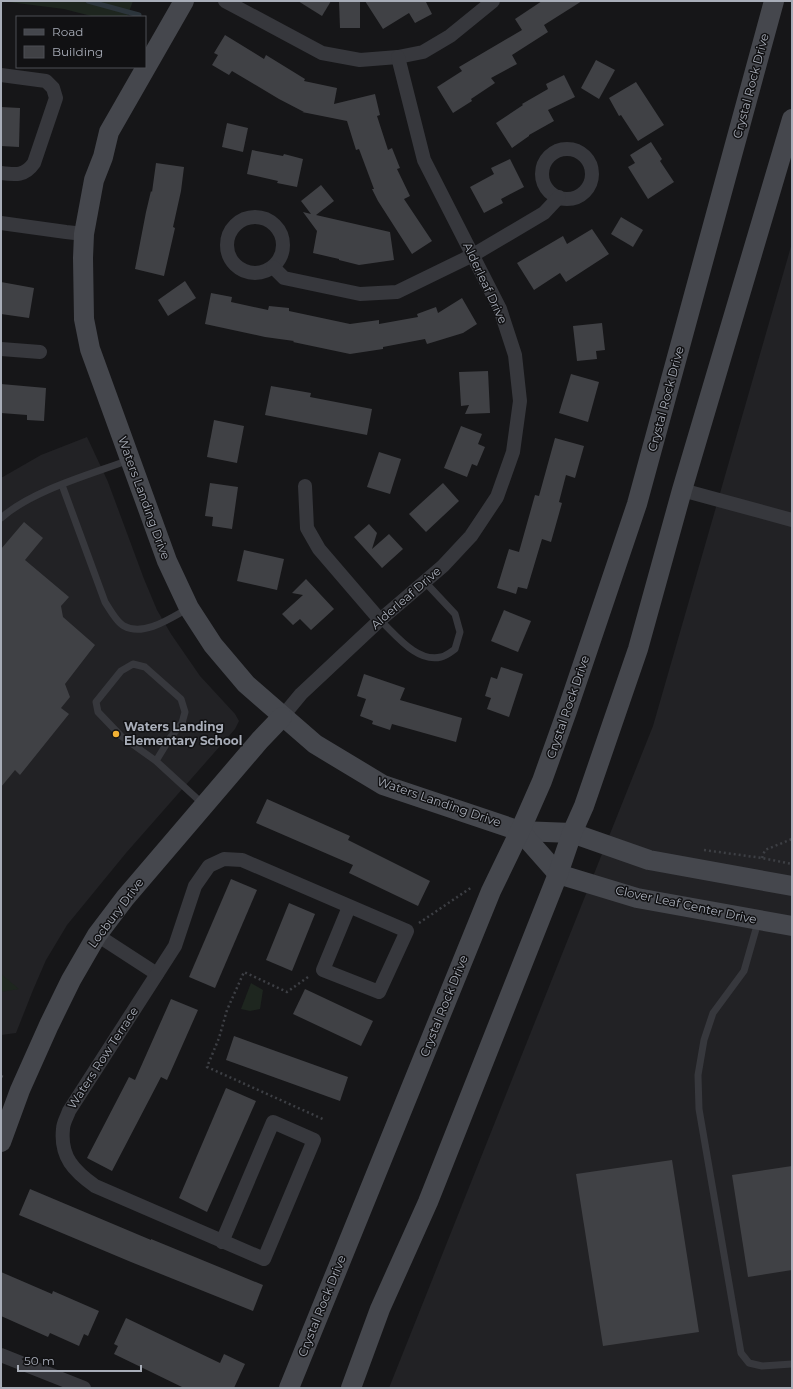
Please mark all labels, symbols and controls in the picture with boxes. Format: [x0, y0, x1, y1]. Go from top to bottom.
legend [16, 16, 146, 68]
text: Road [52, 24, 83, 39]
street label: Crystal Rock Drive [729, 32, 772, 140]
text: Building [52, 44, 103, 59]
street label: Alderleaf Drive [460, 240, 511, 326]
street label: Crystal Rock Drive [644, 345, 687, 453]
street label: Waters Landing Drive [115, 434, 174, 561]
street label: Alderleaf Drive [368, 563, 444, 632]
street label: Crystal Rock Drive [543, 653, 592, 760]
place label: Waters Landing Elementary School [124, 719, 242, 748]
marker: Waters Landing Elementary School [111, 729, 121, 739]
street label: Waters Landing Drive [375, 773, 503, 830]
street label: Locbury Drive [85, 875, 147, 950]
street label: Clover Leaf Center Drive [614, 882, 758, 927]
street label: Crystal Rock Drive [416, 953, 471, 1059]
street label: Waters Row Terrace [64, 1004, 141, 1112]
street label: Crystal Rock Drive [294, 1253, 349, 1359]
scale bar [18, 1347, 141, 1373]
text: 50 m [24, 1353, 55, 1368]

